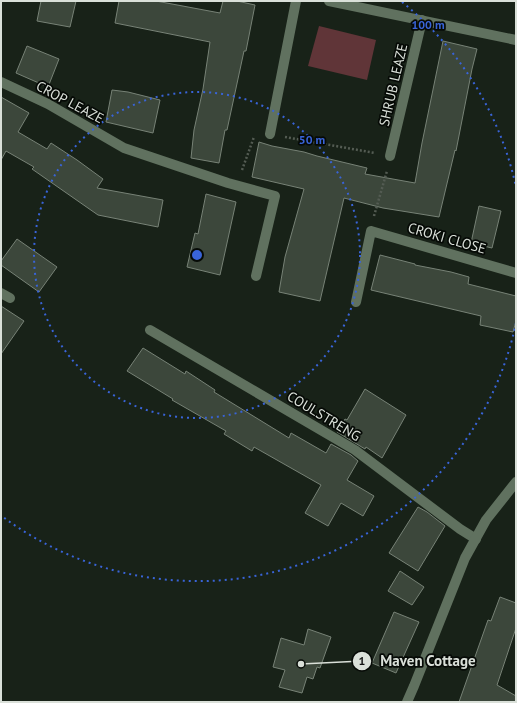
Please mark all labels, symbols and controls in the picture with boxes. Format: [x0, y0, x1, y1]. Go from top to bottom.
text: 100 m [411, 17, 445, 32]
street label: SHRUB LEAZE [375, 42, 411, 128]
street label: CROP LEAZE [33, 77, 107, 127]
text: 50 m [299, 132, 325, 147]
street label: CROKI CLOSE [406, 218, 488, 258]
centre of rings [190, 248, 204, 262]
street label: COULSTRENG [284, 387, 364, 445]
callout: Maven Cottage [352, 647, 484, 674]
text: Maven Cottage [380, 651, 476, 670]
text: 1 [359, 653, 365, 668]

